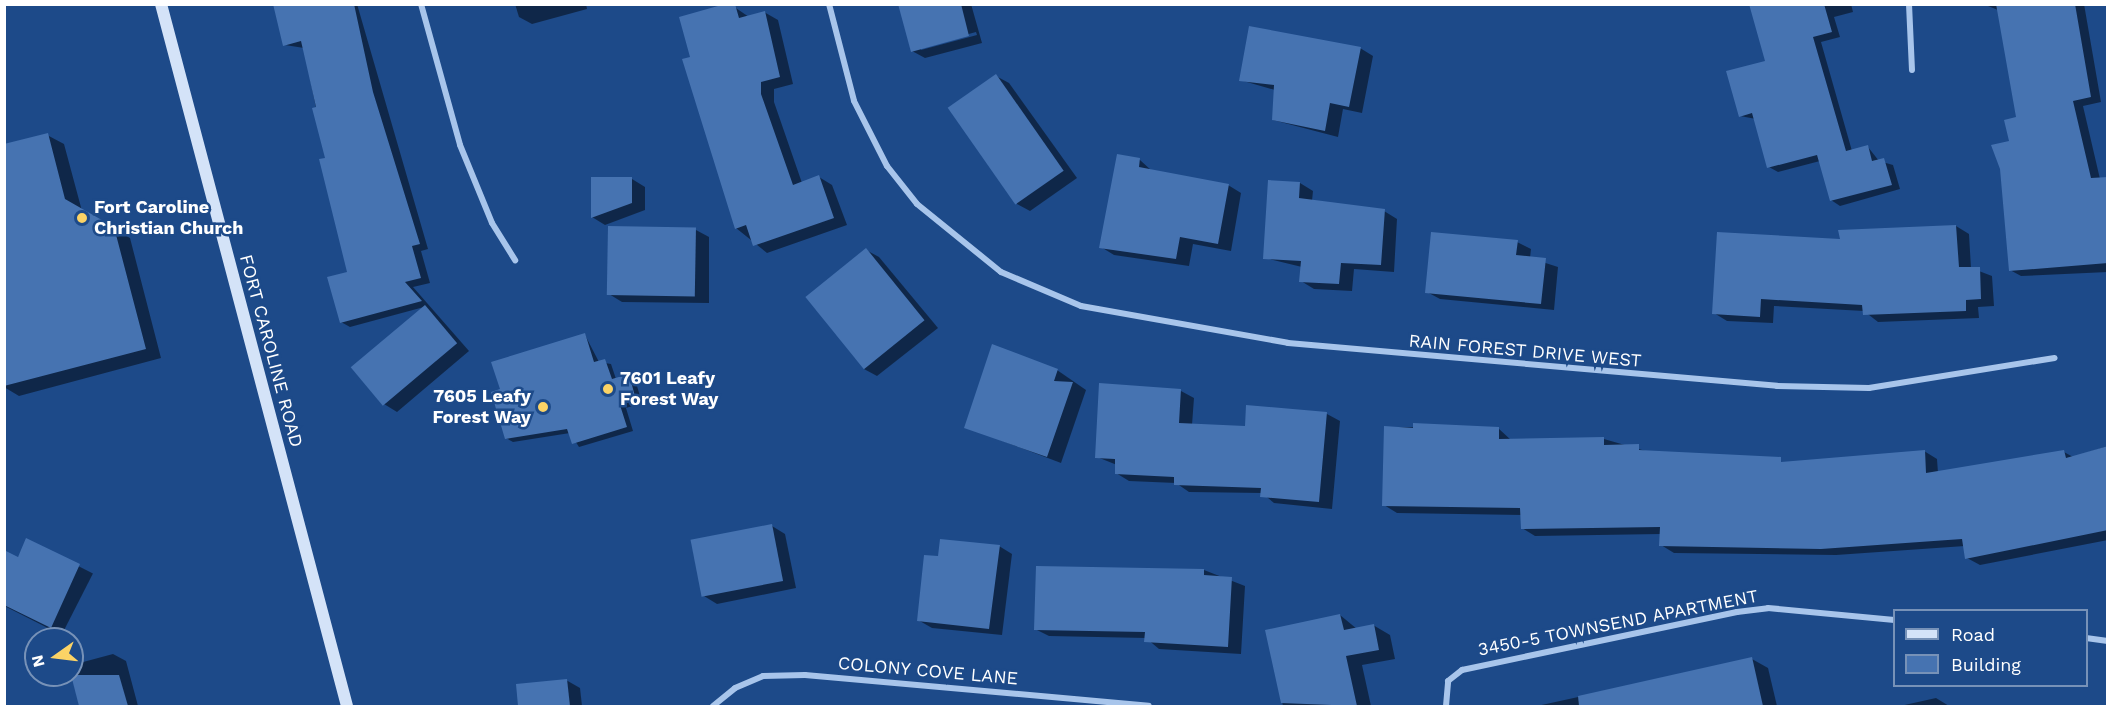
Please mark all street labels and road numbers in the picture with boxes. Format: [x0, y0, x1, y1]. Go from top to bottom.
street label: FORT CAROLINE ROAD [235, 252, 307, 450]
street label: RAIN FOREST DRIVE WEST [1407, 330, 1643, 372]
street label: 3450-5 TOWNSEND APARTMENT [1476, 585, 1760, 661]
street label: COLONY COVE LANE [837, 652, 1019, 690]

